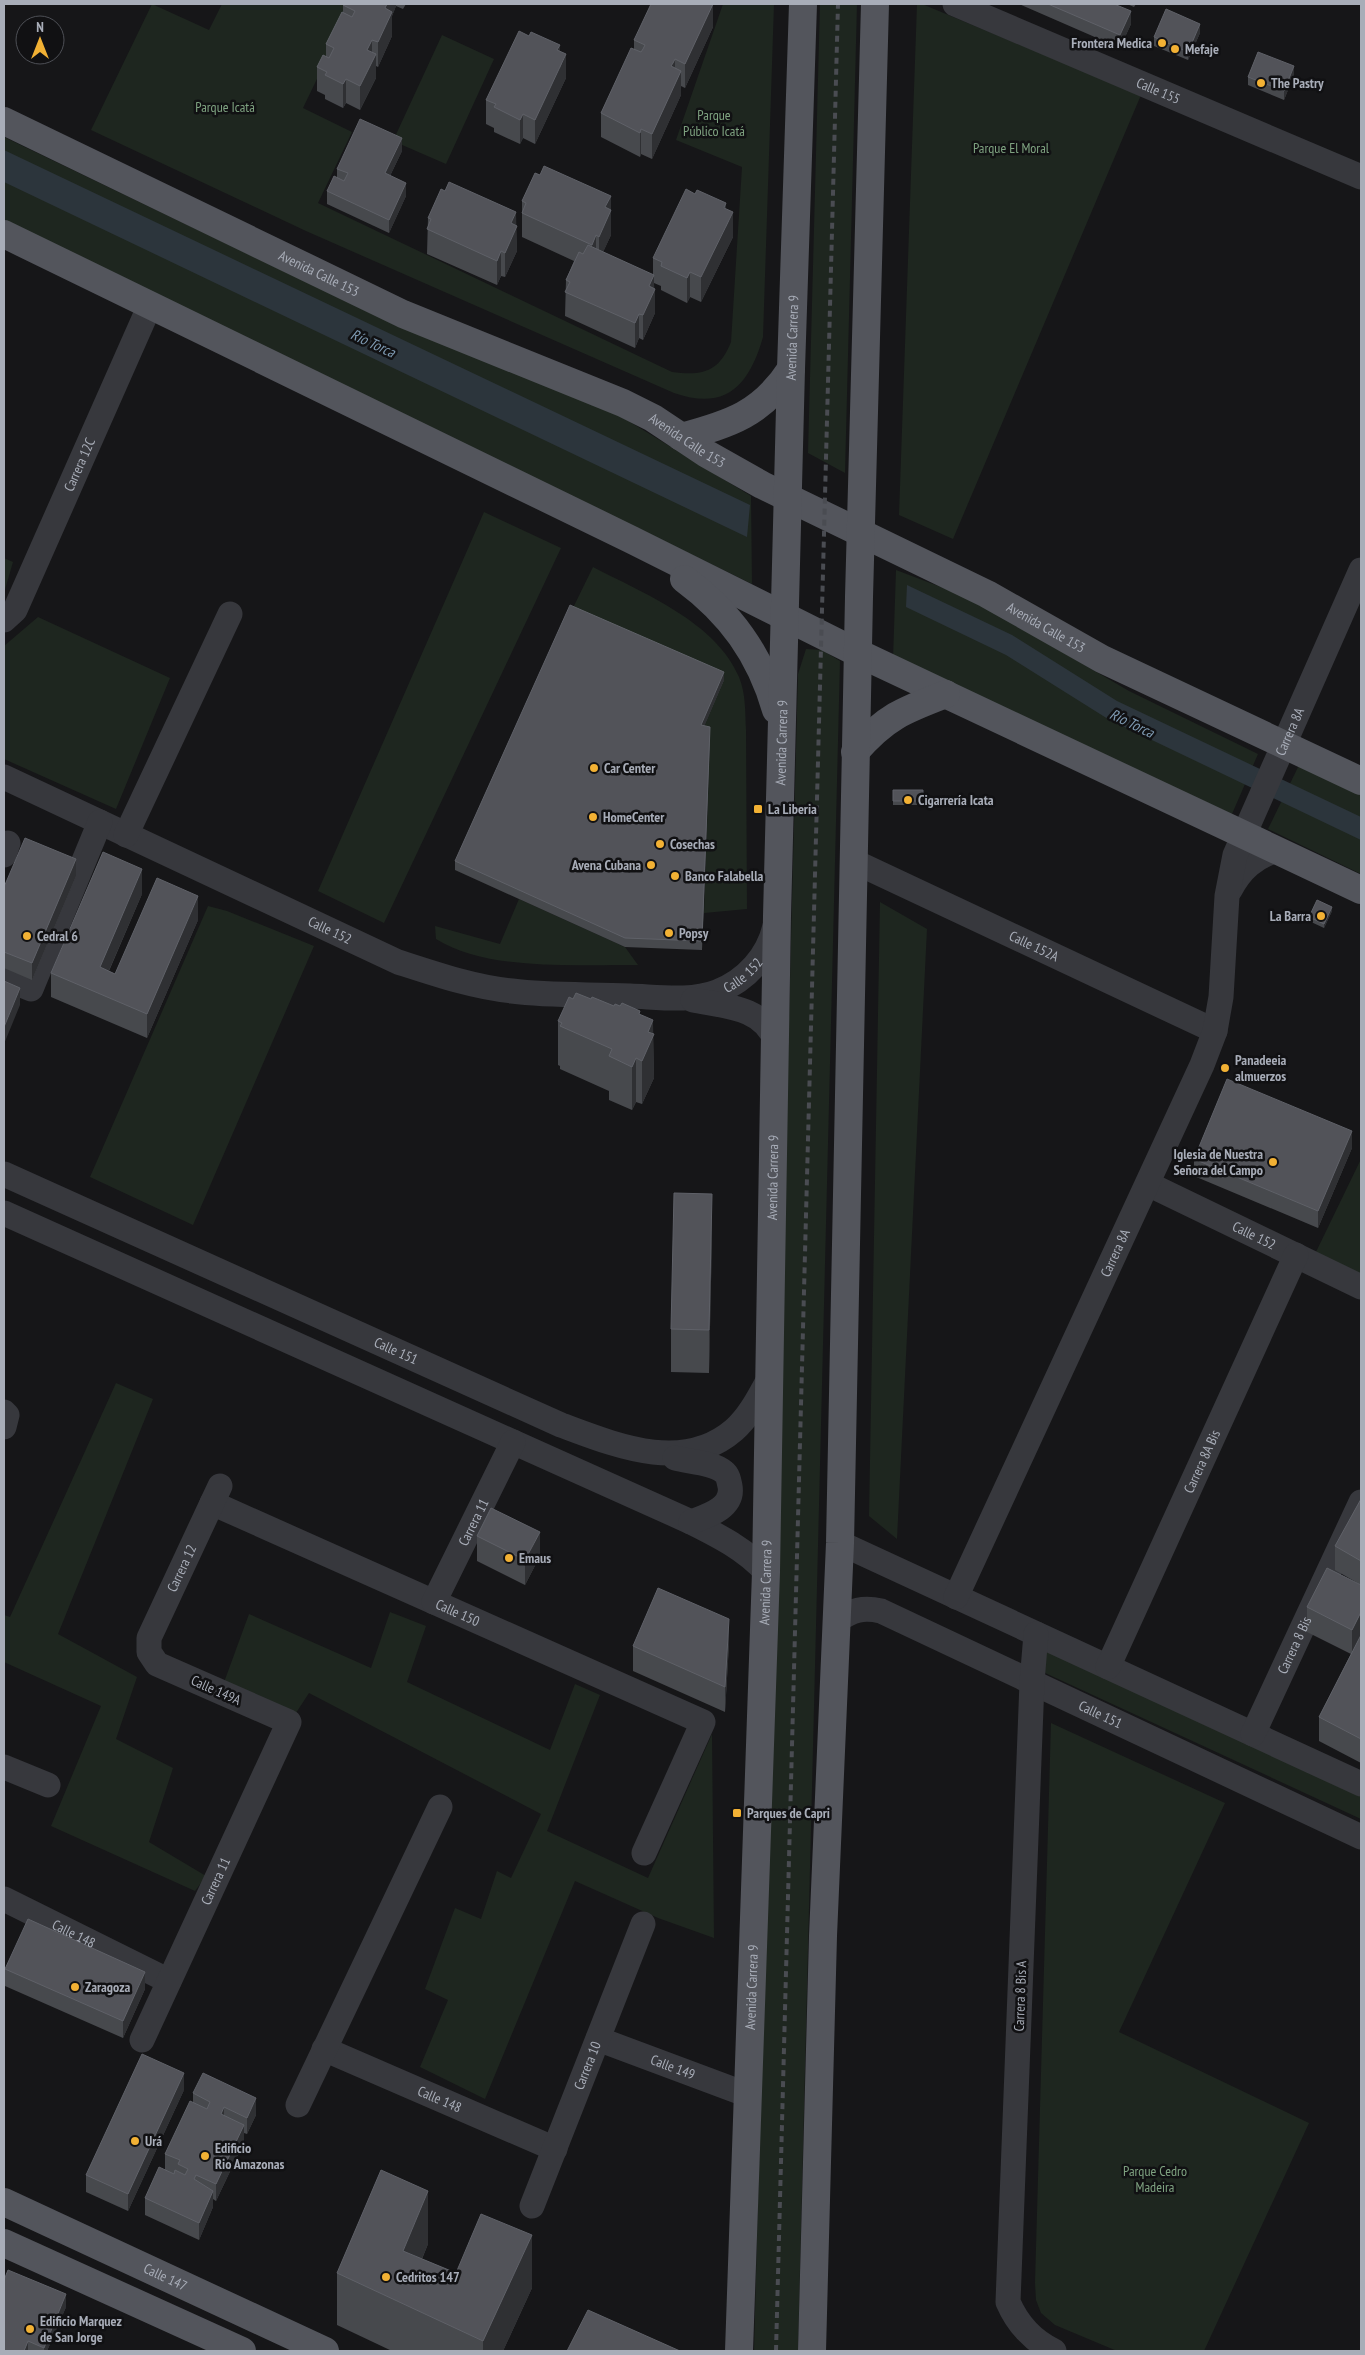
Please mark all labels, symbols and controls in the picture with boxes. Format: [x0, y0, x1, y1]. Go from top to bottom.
north arrow [15, 15, 65, 65]
text: N [36, 18, 44, 36]
place label: Frontera Medica [1071, 34, 1152, 52]
marker: Frontera Medica [1156, 37, 1168, 49]
place label: Mefaje [1185, 40, 1219, 58]
marker: Mefaje [1169, 43, 1181, 55]
street label: Calle 155 [1134, 73, 1183, 108]
place label: The Pastry [1271, 74, 1324, 92]
marker: The Pastry [1255, 77, 1267, 89]
park label: Parque Icatá [195, 98, 255, 116]
park label: Parque Público Icatá [683, 106, 745, 140]
park label: Parque El Moral [973, 139, 1050, 157]
street label: Avenida Calle 153 [276, 246, 362, 301]
street label: Avenida Carrera 9 [782, 295, 802, 381]
water label: Río Torca [348, 324, 399, 362]
street label: Avenida Calle 153 [646, 409, 729, 472]
street label: Carrera 12C [60, 434, 99, 494]
street label: Avenida Calle 153 [1004, 598, 1089, 657]
street label: Avenida Carrera 9 [771, 700, 792, 786]
water label: Río Torca [1107, 704, 1158, 742]
street label: Carrera 8A [1271, 704, 1308, 758]
place label: Car Center [604, 759, 656, 777]
marker: Car Center [588, 762, 600, 774]
place label: Cigarrería Icata [918, 791, 994, 809]
marker: Cigarrería Icata [902, 794, 914, 806]
place label: La Liberia [768, 800, 817, 818]
marker: La Liberia [752, 803, 764, 815]
place label: HomeCenter [603, 808, 665, 826]
marker: HomeCenter [587, 811, 599, 823]
place label: Cosechas [670, 835, 715, 853]
marker: Cosechas [654, 838, 666, 850]
place label: Avena Cubana [571, 856, 641, 874]
marker: Avena Cubana [645, 859, 657, 871]
place label: Banco Falabella [685, 867, 764, 885]
marker: Banco Falabella [669, 870, 681, 882]
place label: La Barra [1270, 907, 1311, 925]
marker: La Barra [1315, 910, 1327, 922]
street label: Calle 152 [305, 912, 355, 948]
place label: Popsy [679, 924, 709, 942]
place label: Cedral 6 [37, 927, 78, 945]
marker: Popsy [663, 927, 675, 939]
street label: Calle 152A [1006, 927, 1062, 966]
marker: Cedral 6 [21, 930, 33, 942]
street label: Calle 152 [720, 954, 767, 997]
place label: Panadeeia almuerzos [1235, 1051, 1287, 1085]
marker: Panadeeia almuerzos [1219, 1062, 1231, 1074]
street label: Avenida Carrera 9 [763, 1135, 782, 1220]
place label: Iglesia de Nuestra Señora del Campo [1173, 1145, 1263, 1179]
marker: Iglesia de Nuestra Señora del Campo [1267, 1156, 1279, 1168]
street label: Calle 152 [1230, 1217, 1279, 1254]
street label: Carrera 8A [1096, 1226, 1134, 1280]
street label: Calle 151 [371, 1333, 421, 1368]
street label: Carrera 8A Bis [1180, 1427, 1224, 1496]
street label: Carrera 11 [454, 1496, 493, 1549]
street label: Avenida Carrera 9 [755, 1540, 776, 1625]
street label: Carrera 12 [163, 1542, 200, 1595]
place label: Emaus [519, 1549, 551, 1567]
marker: Emaus [503, 1552, 515, 1564]
street label: Calle 150 [433, 1595, 482, 1630]
street label: Carrera 8 Bis [1273, 1613, 1316, 1677]
street label: Calle 149A [188, 1671, 244, 1709]
street label: Calle 151 [1076, 1696, 1125, 1732]
place label: Parques de Capri [747, 1804, 830, 1822]
marker: Parques de Capri [731, 1807, 743, 1819]
street label: Carrera 11 [197, 1855, 234, 1908]
street label: Calle 148 [49, 1915, 98, 1952]
street label: Avenida Carrera 9 [741, 1944, 762, 2030]
street label: Carrera 8 Bis A [1010, 1960, 1030, 2032]
place label: Zaragoza [85, 1978, 131, 1996]
marker: Zaragoza [69, 1981, 81, 1993]
street label: Carrera 10 [570, 2039, 605, 2092]
street label: Calle 149 [648, 2050, 698, 2083]
street label: Calle 148 [415, 2082, 464, 2116]
place label: Urá [145, 2132, 162, 2150]
marker: Urá [129, 2135, 141, 2147]
place label: Edificio Rio Amazonas [215, 2139, 284, 2173]
marker: Edificio Rio Amazonas [199, 2150, 211, 2162]
park label: Parque Cedro Madeira [1123, 2162, 1187, 2196]
street label: Calle 147 [141, 2259, 190, 2295]
place label: Cedritos 147 [396, 2268, 460, 2286]
marker: Cedritos 147 [380, 2271, 392, 2283]
place label: Edificio Marquez de San Jorge [40, 2312, 122, 2346]
marker: Edificio Marquez de San Jorge [24, 2323, 36, 2335]

